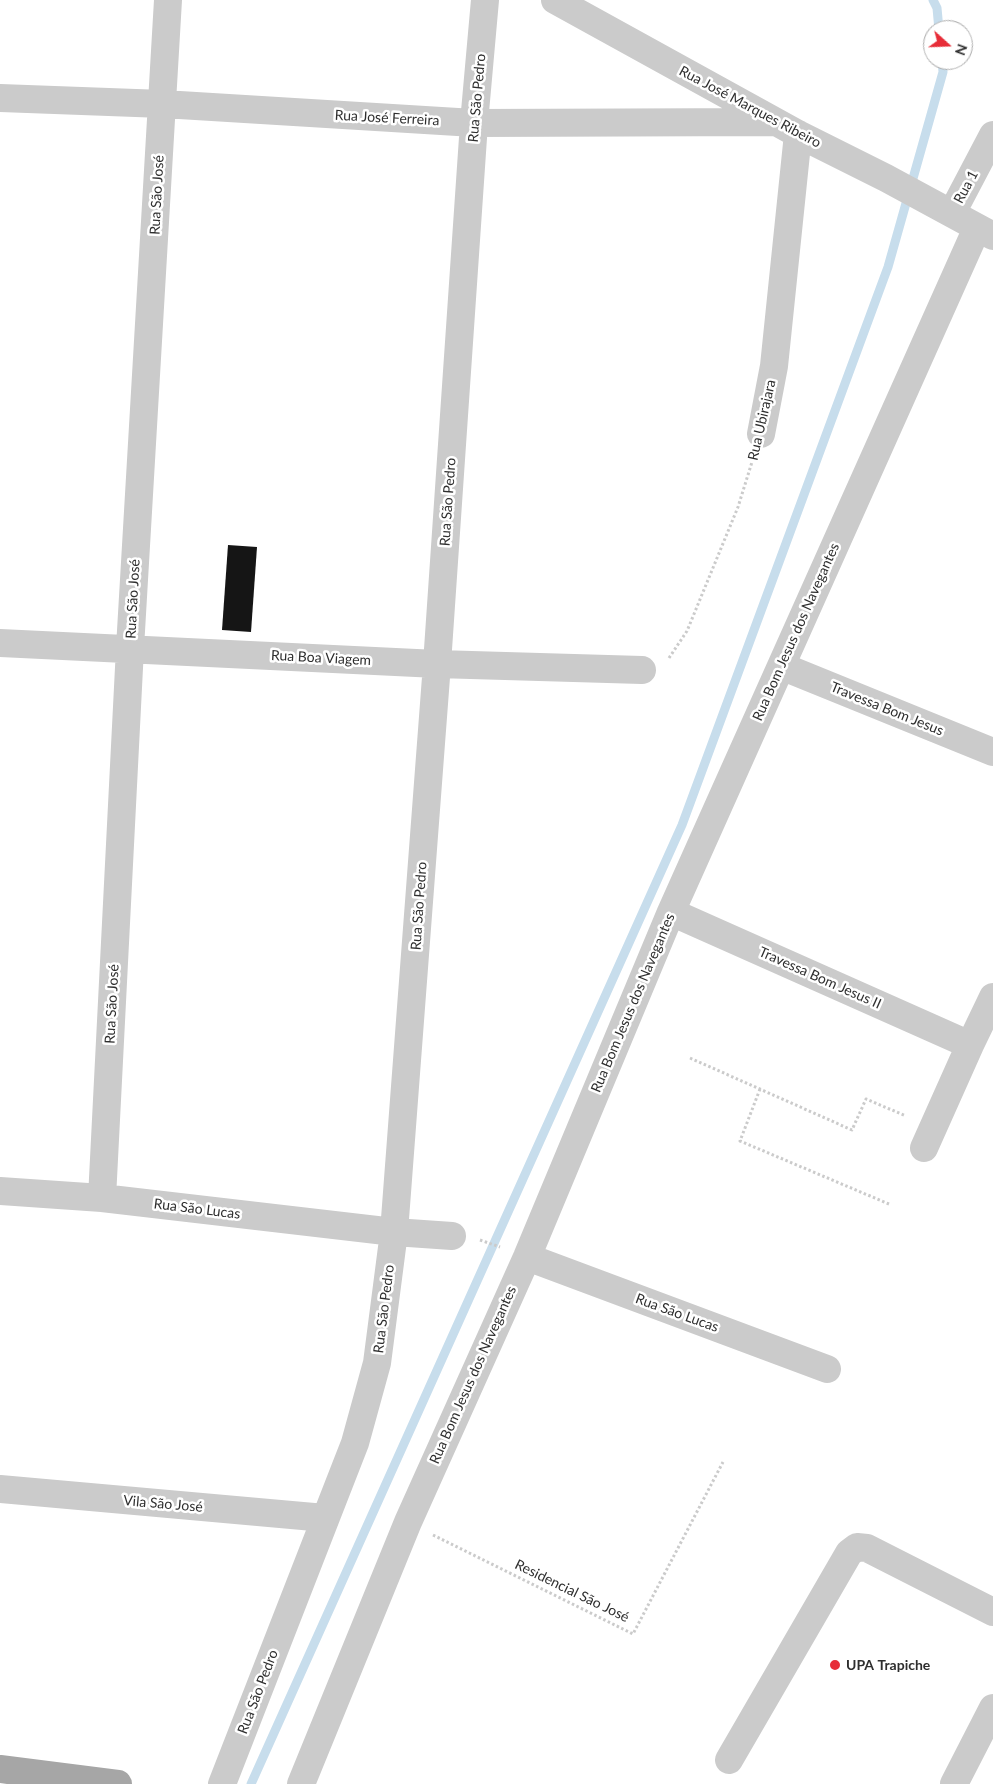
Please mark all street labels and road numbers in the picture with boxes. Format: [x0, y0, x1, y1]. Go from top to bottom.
street label: Rua São Pedro [465, 53, 489, 143]
street label: Rua José Marques Ribeiro [676, 62, 824, 152]
street label: Rua José Ferreira [334, 107, 440, 129]
street label: Rua São José [147, 155, 167, 235]
street label: Rua 1 [950, 168, 982, 206]
street label: Rua Ubirajara [745, 378, 779, 462]
street label: Rua São Pedro [437, 457, 459, 547]
street label: Rua Bom Jesus dos Navegantes [749, 540, 843, 724]
street label: Rua São José [123, 559, 143, 639]
street label: Rua Boa Viagem [271, 647, 371, 669]
street label: Travessa Bom Jesus [828, 679, 946, 739]
street label: Rua São Pedro [408, 861, 430, 951]
street label: Rua Bom Jesus dos Navegantes [588, 911, 678, 1095]
street label: Travessa Bom Jesus II [756, 943, 884, 1013]
street label: Rua São José [102, 964, 122, 1044]
street label: Rua São Lucas [153, 1195, 241, 1223]
street label: Rua São Pedro [370, 1264, 398, 1354]
street label: Rua Bom Jesus dos Navegantes [426, 1283, 520, 1467]
street label: Rua São Lucas [633, 1290, 721, 1336]
street label: Vila São José [123, 1492, 203, 1516]
street label: Residencial São José [512, 1556, 632, 1626]
street label: Rua São Pedro [234, 1648, 282, 1736]

